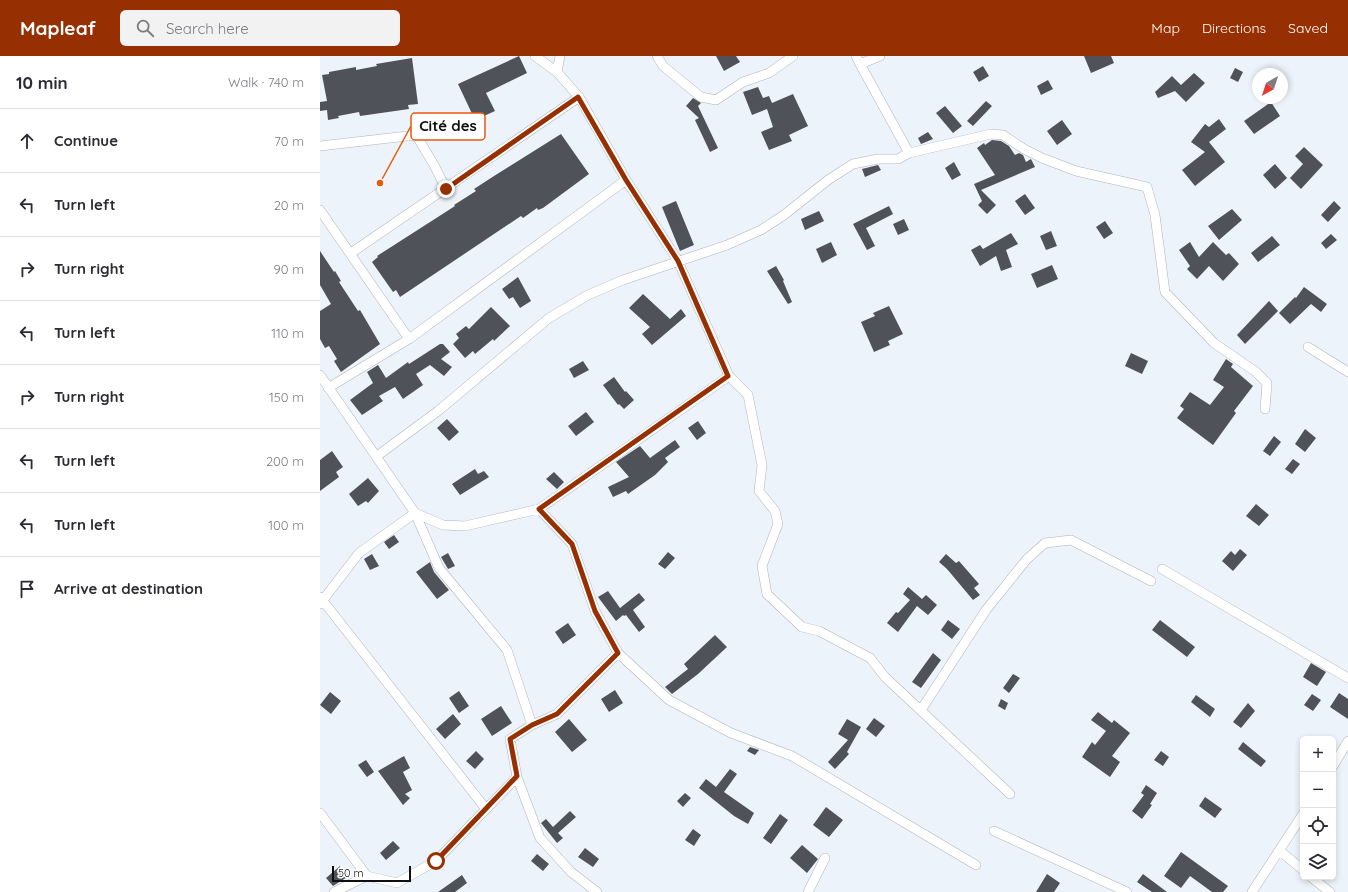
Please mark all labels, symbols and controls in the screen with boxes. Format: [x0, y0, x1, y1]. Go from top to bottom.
search box [120, 10, 400, 46]
text: Mapleaf [20, 16, 96, 40]
icon: search [134, 17, 156, 39]
text: Search here [166, 19, 249, 38]
text: Map [1151, 19, 1180, 37]
text: Directions [1202, 19, 1266, 37]
text: Saved [1288, 19, 1328, 37]
north arrow [1252, 68, 1288, 104]
text: 10 min [16, 72, 68, 93]
text: Walk · 740 m [228, 74, 304, 90]
callout: Cité des [411, 113, 485, 140]
text: Cité des [419, 116, 477, 135]
icon: ahead [16, 130, 38, 152]
text: Continue [54, 131, 118, 150]
text: 70 m [274, 133, 304, 149]
route end [437, 180, 455, 198]
icon: left [16, 194, 38, 216]
text: Turn left [54, 195, 116, 214]
text: 20 m [274, 197, 304, 213]
icon: right [16, 258, 38, 280]
text: Turn right [54, 259, 125, 278]
text: 90 m [274, 261, 304, 277]
icon: left [16, 322, 38, 344]
text: Turn left [54, 323, 116, 342]
text: 110 m [271, 325, 304, 341]
icon: right [16, 386, 38, 408]
text: Turn right [54, 387, 125, 406]
text: 150 m [269, 389, 304, 405]
icon: left [16, 450, 38, 472]
text: Turn left [54, 451, 116, 470]
text: 200 m [266, 453, 304, 469]
icon: left [16, 514, 38, 536]
text: Turn left [54, 515, 116, 534]
text: 100 m [268, 517, 304, 533]
icon: arrive [16, 578, 38, 600]
text: Arrive at destination [54, 579, 203, 598]
map controls [1300, 736, 1336, 880]
button: + [1300, 736, 1336, 772]
button: − [1300, 772, 1336, 808]
button: locate [1300, 808, 1336, 844]
button: layers [1300, 844, 1336, 880]
route start [427, 852, 445, 870]
scale bar [332, 864, 411, 883]
text: 50 m [338, 866, 364, 880]

